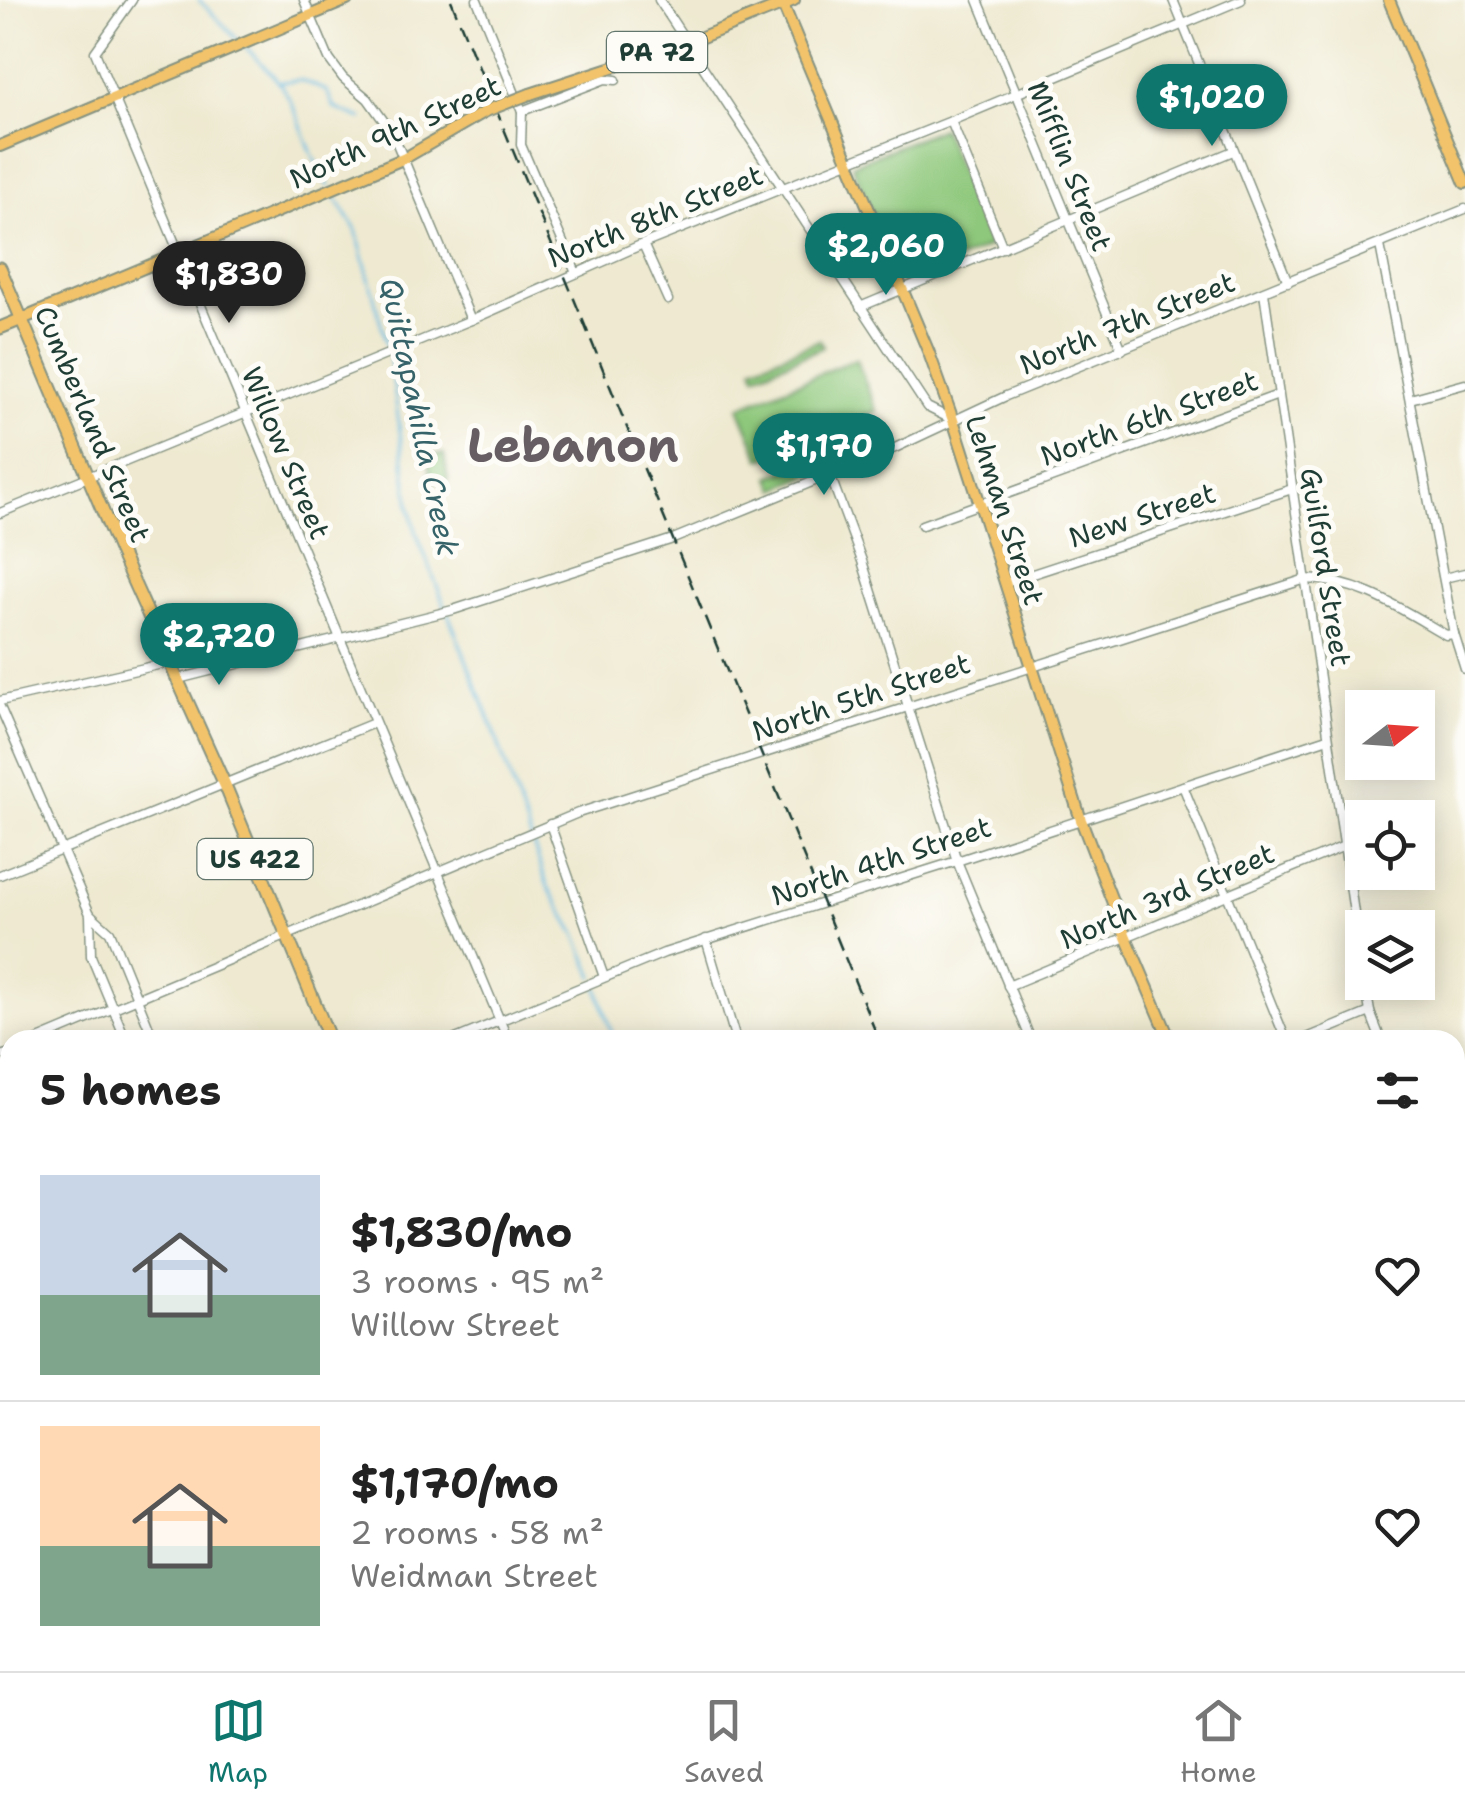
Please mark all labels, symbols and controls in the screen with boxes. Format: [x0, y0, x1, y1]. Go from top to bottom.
road number: PA 72 [607, 32, 707, 72]
pin: $1,020 [1131, 64, 1293, 149]
street label: North 9th Street [283, 66, 507, 198]
street label: Mifflin Street [1019, 75, 1121, 257]
text: $1,020 [1158, 75, 1266, 118]
street label: North 8th Street [542, 155, 768, 277]
pin: $2,060 [805, 213, 967, 298]
text: $2,060 [827, 224, 945, 267]
pin: $1,830 [148, 241, 310, 326]
text: $1,830 [175, 252, 283, 295]
street label: North 7th Street [1014, 262, 1240, 384]
water label: Quittapahilla Creek [370, 274, 469, 560]
street label: Cumberland Street [26, 300, 160, 548]
street label: Willow Street [233, 361, 339, 545]
street label: North 6th Street [1035, 361, 1263, 475]
street label: Lehman Street [956, 410, 1054, 610]
district label: Lebanon [467, 413, 679, 477]
pin: $1,170 [743, 413, 905, 498]
text: $1,170 [775, 424, 873, 467]
street label: Guilford Street [1292, 465, 1360, 669]
street label: New Street [1064, 473, 1220, 557]
pin: $2,720 [138, 603, 300, 688]
text: $2,720 [162, 614, 276, 657]
street label: North 5th Street [747, 644, 975, 750]
north arrow [1345, 690, 1435, 780]
map controls [1345, 690, 1435, 1000]
button: locate [1345, 800, 1435, 890]
street label: North 4th Street [766, 807, 996, 915]
street label: North 3rd Street [1054, 834, 1280, 958]
road number: US 422 [198, 839, 312, 879]
button: layers [1345, 910, 1435, 1000]
text: 5 homes [40, 1062, 221, 1118]
icon: filters [1370, 1063, 1425, 1118]
text: $1,830/mo [350, 1204, 573, 1260]
icon: home [120, 1215, 240, 1335]
icon: heart [1370, 1248, 1425, 1303]
text: 3 rooms · 95 m² [350, 1260, 604, 1303]
text: Willow Street [350, 1303, 560, 1346]
text: $1,170/mo [350, 1455, 559, 1511]
icon: home [120, 1466, 240, 1586]
icon: heart [1370, 1499, 1425, 1554]
text: 2 rooms · 58 m² [350, 1511, 604, 1554]
text: Weidman Street [350, 1554, 598, 1597]
tab: Map [208, 1693, 268, 1791]
tab: Saved [684, 1693, 764, 1791]
tab: Home [1180, 1693, 1257, 1791]

